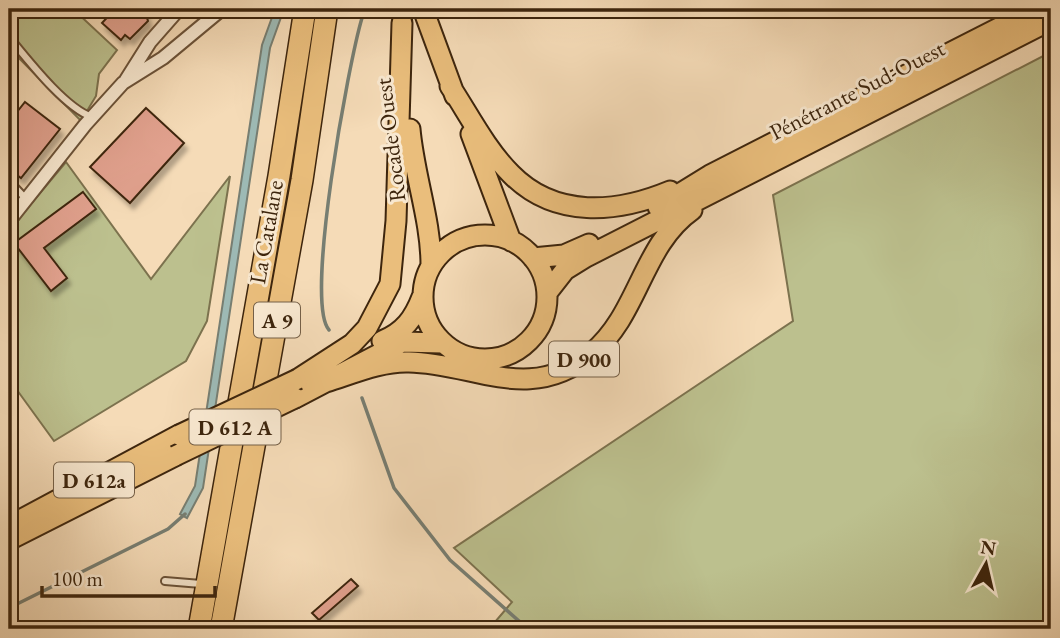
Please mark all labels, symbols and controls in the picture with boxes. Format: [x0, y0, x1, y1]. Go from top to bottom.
street label: Pénétrante Sud-Ouest [764, 33, 950, 147]
street label: Rocade Ouest [367, 76, 412, 204]
street label: La Catalane [242, 178, 290, 286]
road number: A 9 [254, 302, 300, 338]
road number: D 900 [549, 342, 619, 376]
road number: D 612 A [190, 410, 280, 444]
road number: D 612a [54, 462, 134, 498]
north arrow [951, 530, 1021, 600]
text: N [979, 534, 998, 561]
scale bar [42, 554, 215, 598]
text: 100 m [52, 565, 103, 592]

